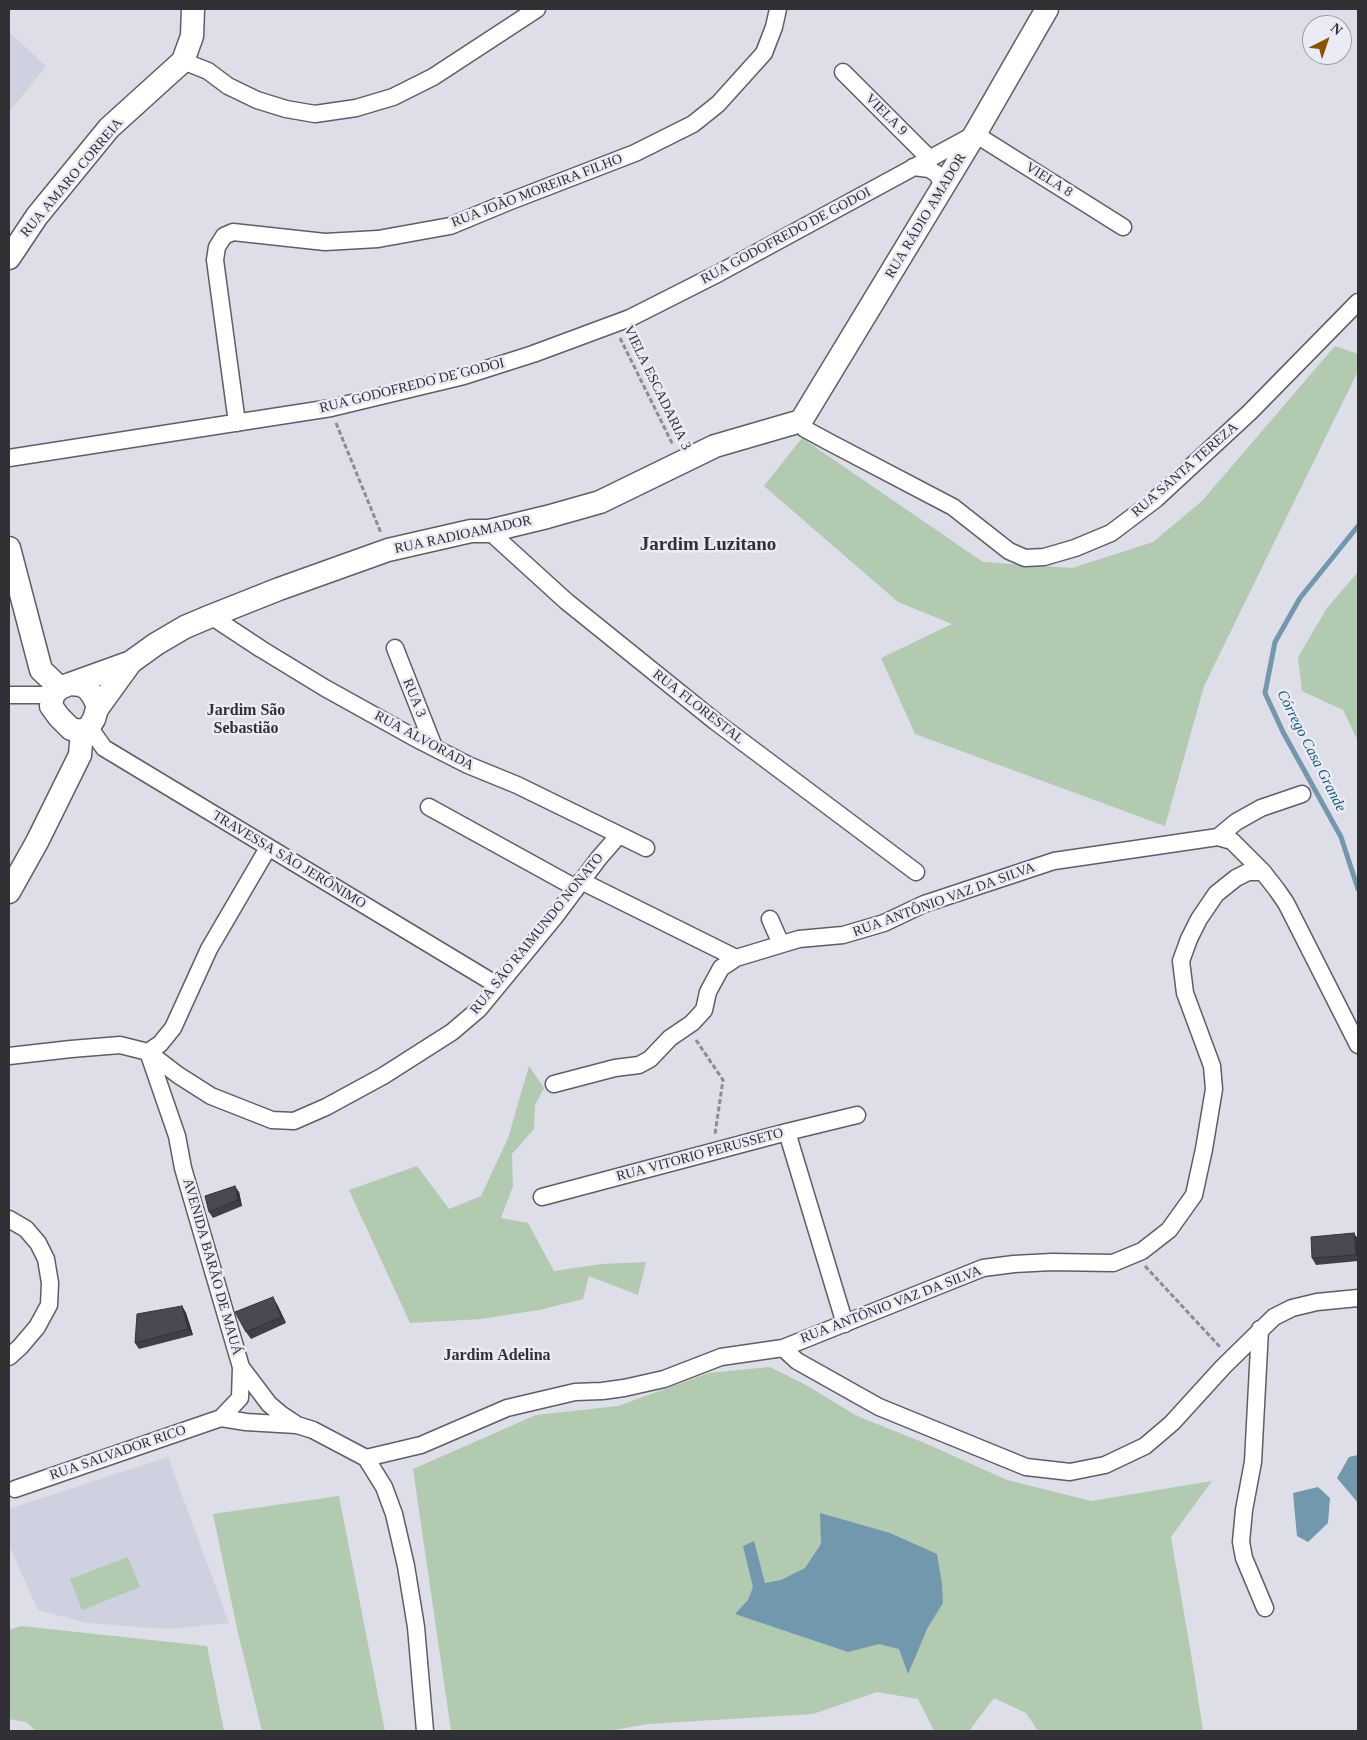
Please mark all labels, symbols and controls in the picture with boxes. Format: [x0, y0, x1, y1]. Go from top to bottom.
north arrow [1302, 15, 1352, 65]
text: N [1328, 20, 1345, 38]
street label: VIELA 9 [862, 91, 910, 139]
street label: RUA AMARO CORREIA [17, 115, 127, 241]
street label: RUA RÁDIO AMADOR [882, 150, 970, 282]
street label: RUA JOÃO MOREIRA FILHO [449, 151, 625, 231]
street label: VIELA 8 [1022, 159, 1076, 201]
street label: RUA GODOFREDO DE GODOI [698, 184, 874, 288]
street label: VIELA ESCADARIA 3 [620, 323, 694, 453]
street label: RUA GODOFREDO DE GODOI [318, 355, 506, 417]
street label: RUA SANTA TEREZA [1128, 419, 1242, 521]
street label: RUA RADIOAMADOR [393, 512, 533, 558]
district label: Jardim Luzitano [640, 534, 776, 556]
street label: RUA FLORESTAL [649, 666, 747, 748]
street label: RUA 3 [399, 676, 429, 720]
water label: Córrego Casa Grande [1272, 687, 1350, 815]
district label: Jardim São Sebastião [207, 701, 285, 739]
street label: RUA ALVORADA [371, 708, 477, 774]
street label: TRAVESSA SÃO JERÔNIMO [209, 807, 369, 913]
street label: RUA SÃO RAIMUNDO NONATO [467, 850, 607, 1018]
street label: RUA ANTÔNIO VAZ DA SILVA [851, 859, 1037, 941]
street label: RUA VITORIO PERUSSETO [615, 1125, 785, 1185]
street label: AVENIDA BARÃO DE MAUÁ [179, 1177, 245, 1357]
street label: RUA ANTÔNIO VAZ DA SILVA [798, 1263, 984, 1347]
district label: Jardim Adelina [443, 1346, 551, 1366]
street label: RUA SALVADOR RICO [48, 1422, 188, 1484]

